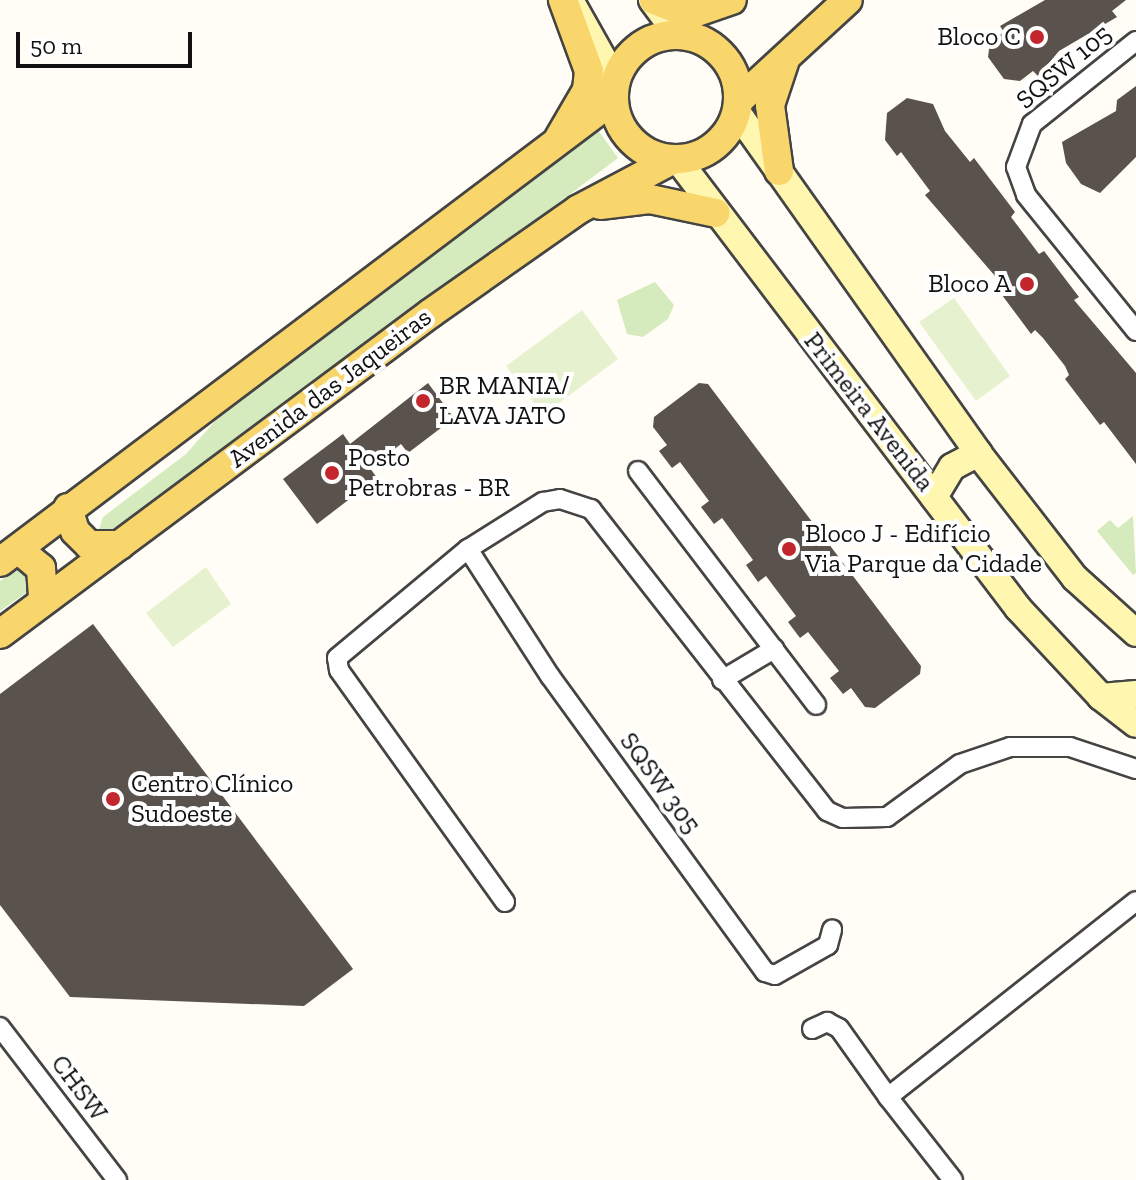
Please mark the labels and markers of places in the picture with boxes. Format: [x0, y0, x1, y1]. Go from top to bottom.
place label: Bloco C [937, 21, 1021, 53]
marker: Bloco C [1028, 28, 1046, 46]
place label: Bloco A [927, 268, 1011, 300]
marker: Bloco A [1018, 275, 1036, 293]
place label: BR MANIA/ LAVA JATO [439, 370, 570, 432]
marker: BR MANIA/ LAVA JATO [414, 392, 432, 410]
place label: Posto Petrobras - BR [348, 442, 510, 504]
marker: Posto Petrobras - BR [323, 464, 341, 482]
place label: Bloco J - Edifício Via Parque da Cidade [805, 518, 1042, 580]
marker: Bloco J - Edifício Via Parque da Cidade [780, 540, 798, 558]
place label: Centro Clínico Sudoeste [131, 768, 293, 830]
marker: Centro Clínico Sudoeste [102, 788, 124, 810]

